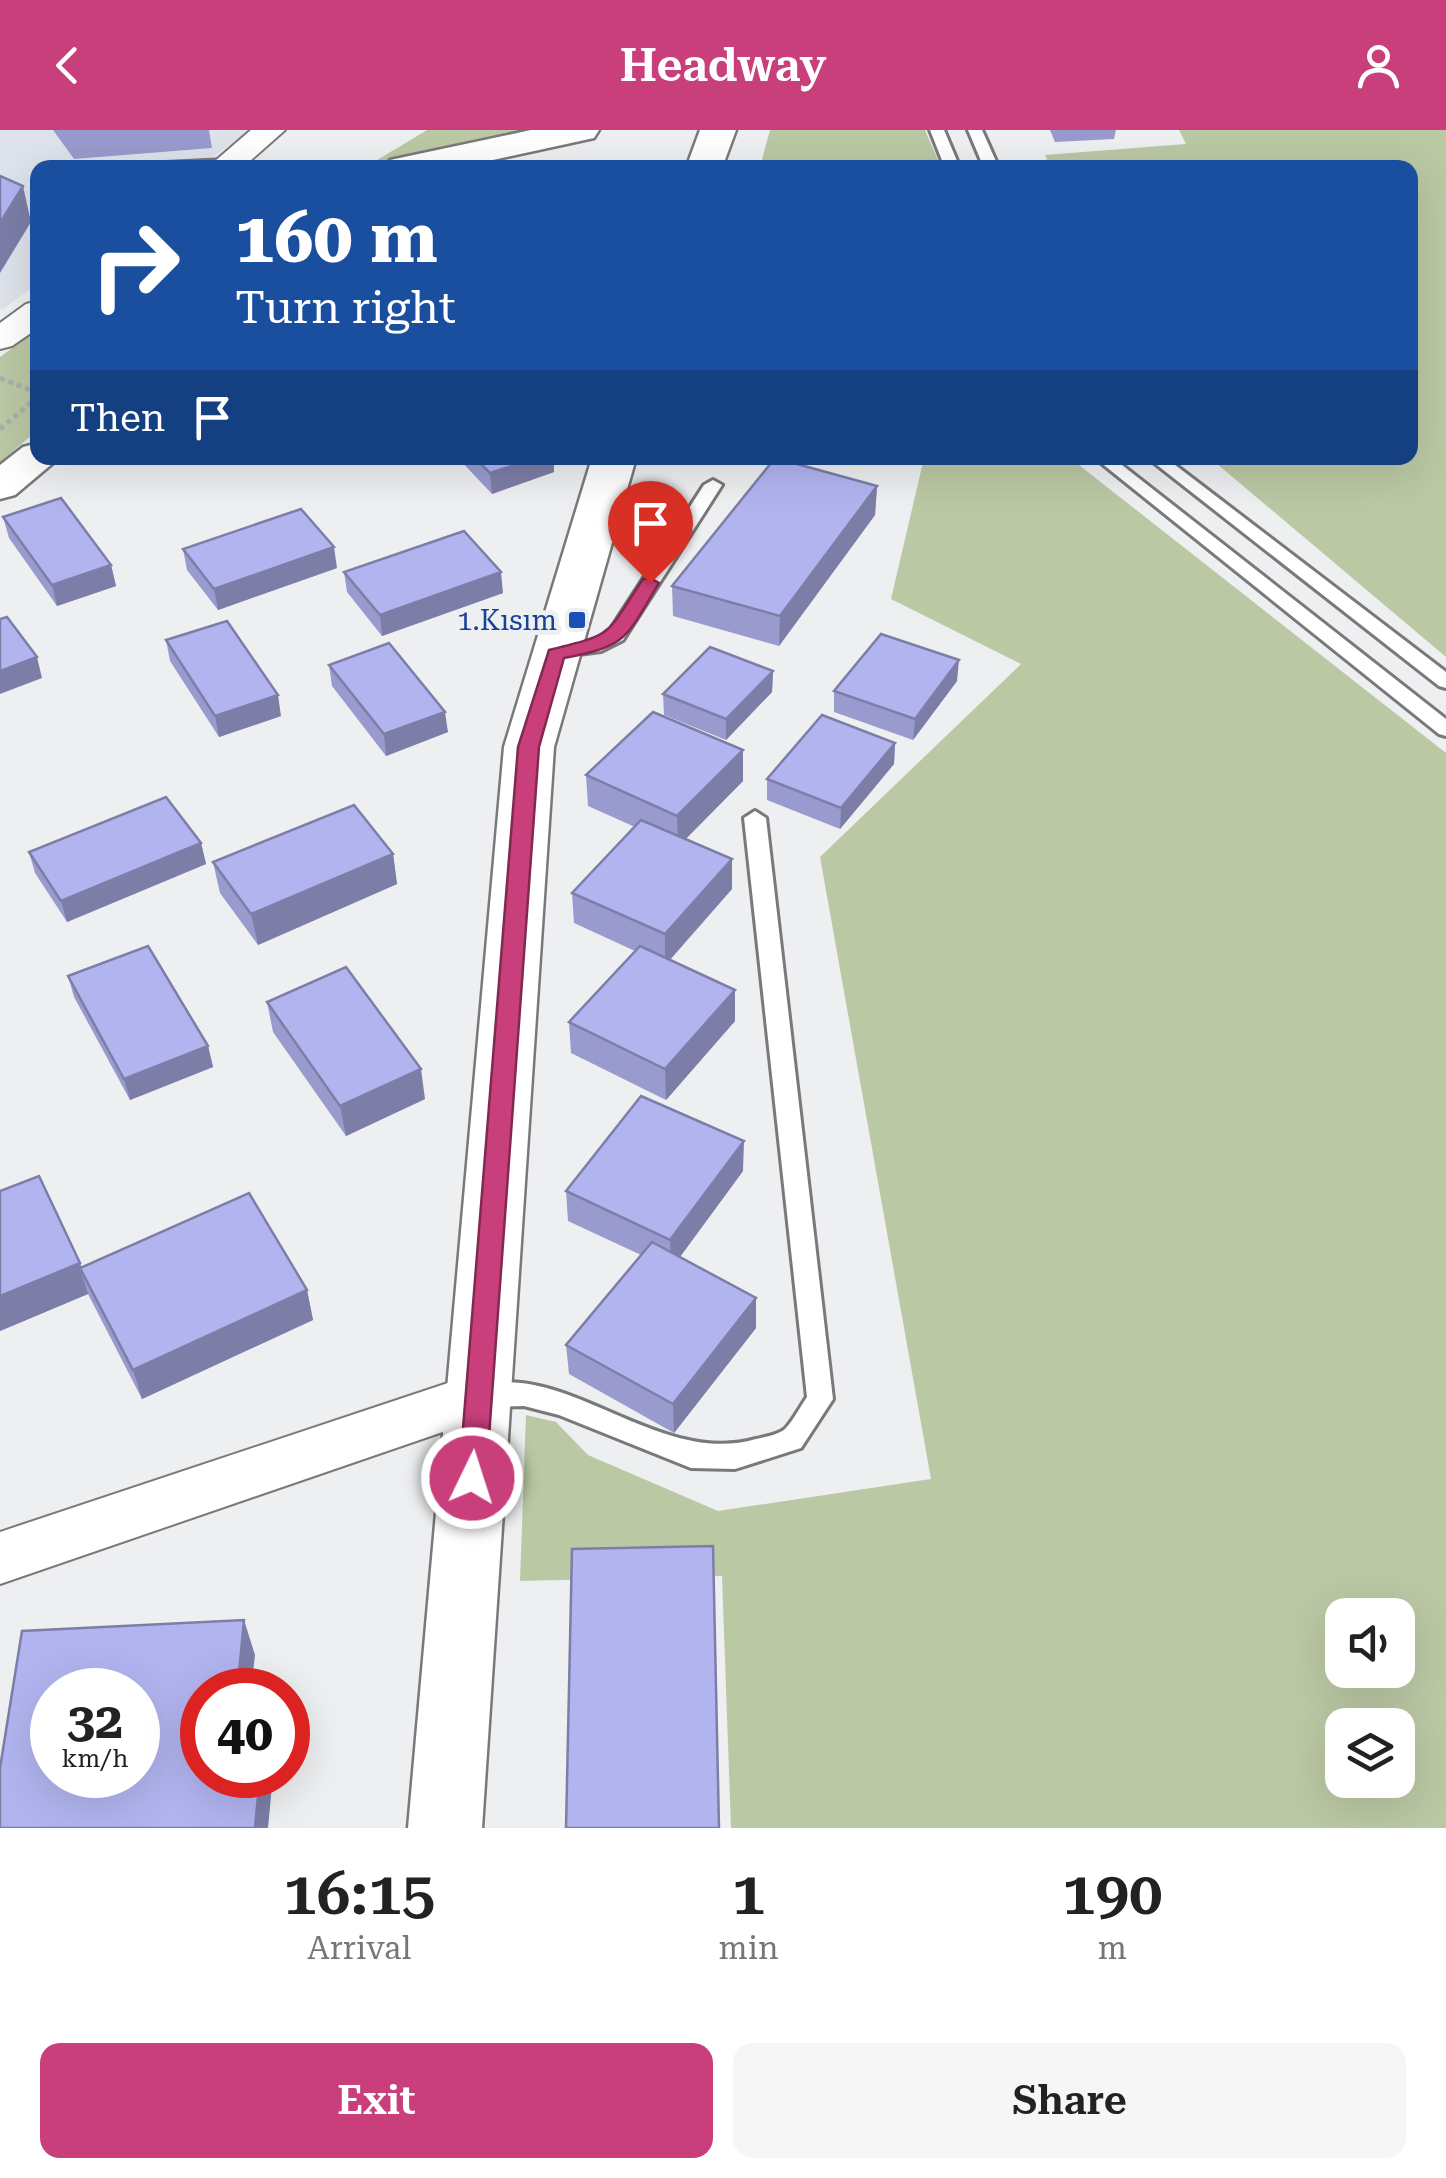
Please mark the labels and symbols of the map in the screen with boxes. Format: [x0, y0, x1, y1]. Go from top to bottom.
pin [608, 481, 693, 584]
place label: 1.Kısım [457, 604, 557, 637]
marker: 1.Kısım [566, 609, 588, 631]
position arrow [420, 1426, 524, 1530]
speed limit sign: 40 [180, 1668, 310, 1798]

